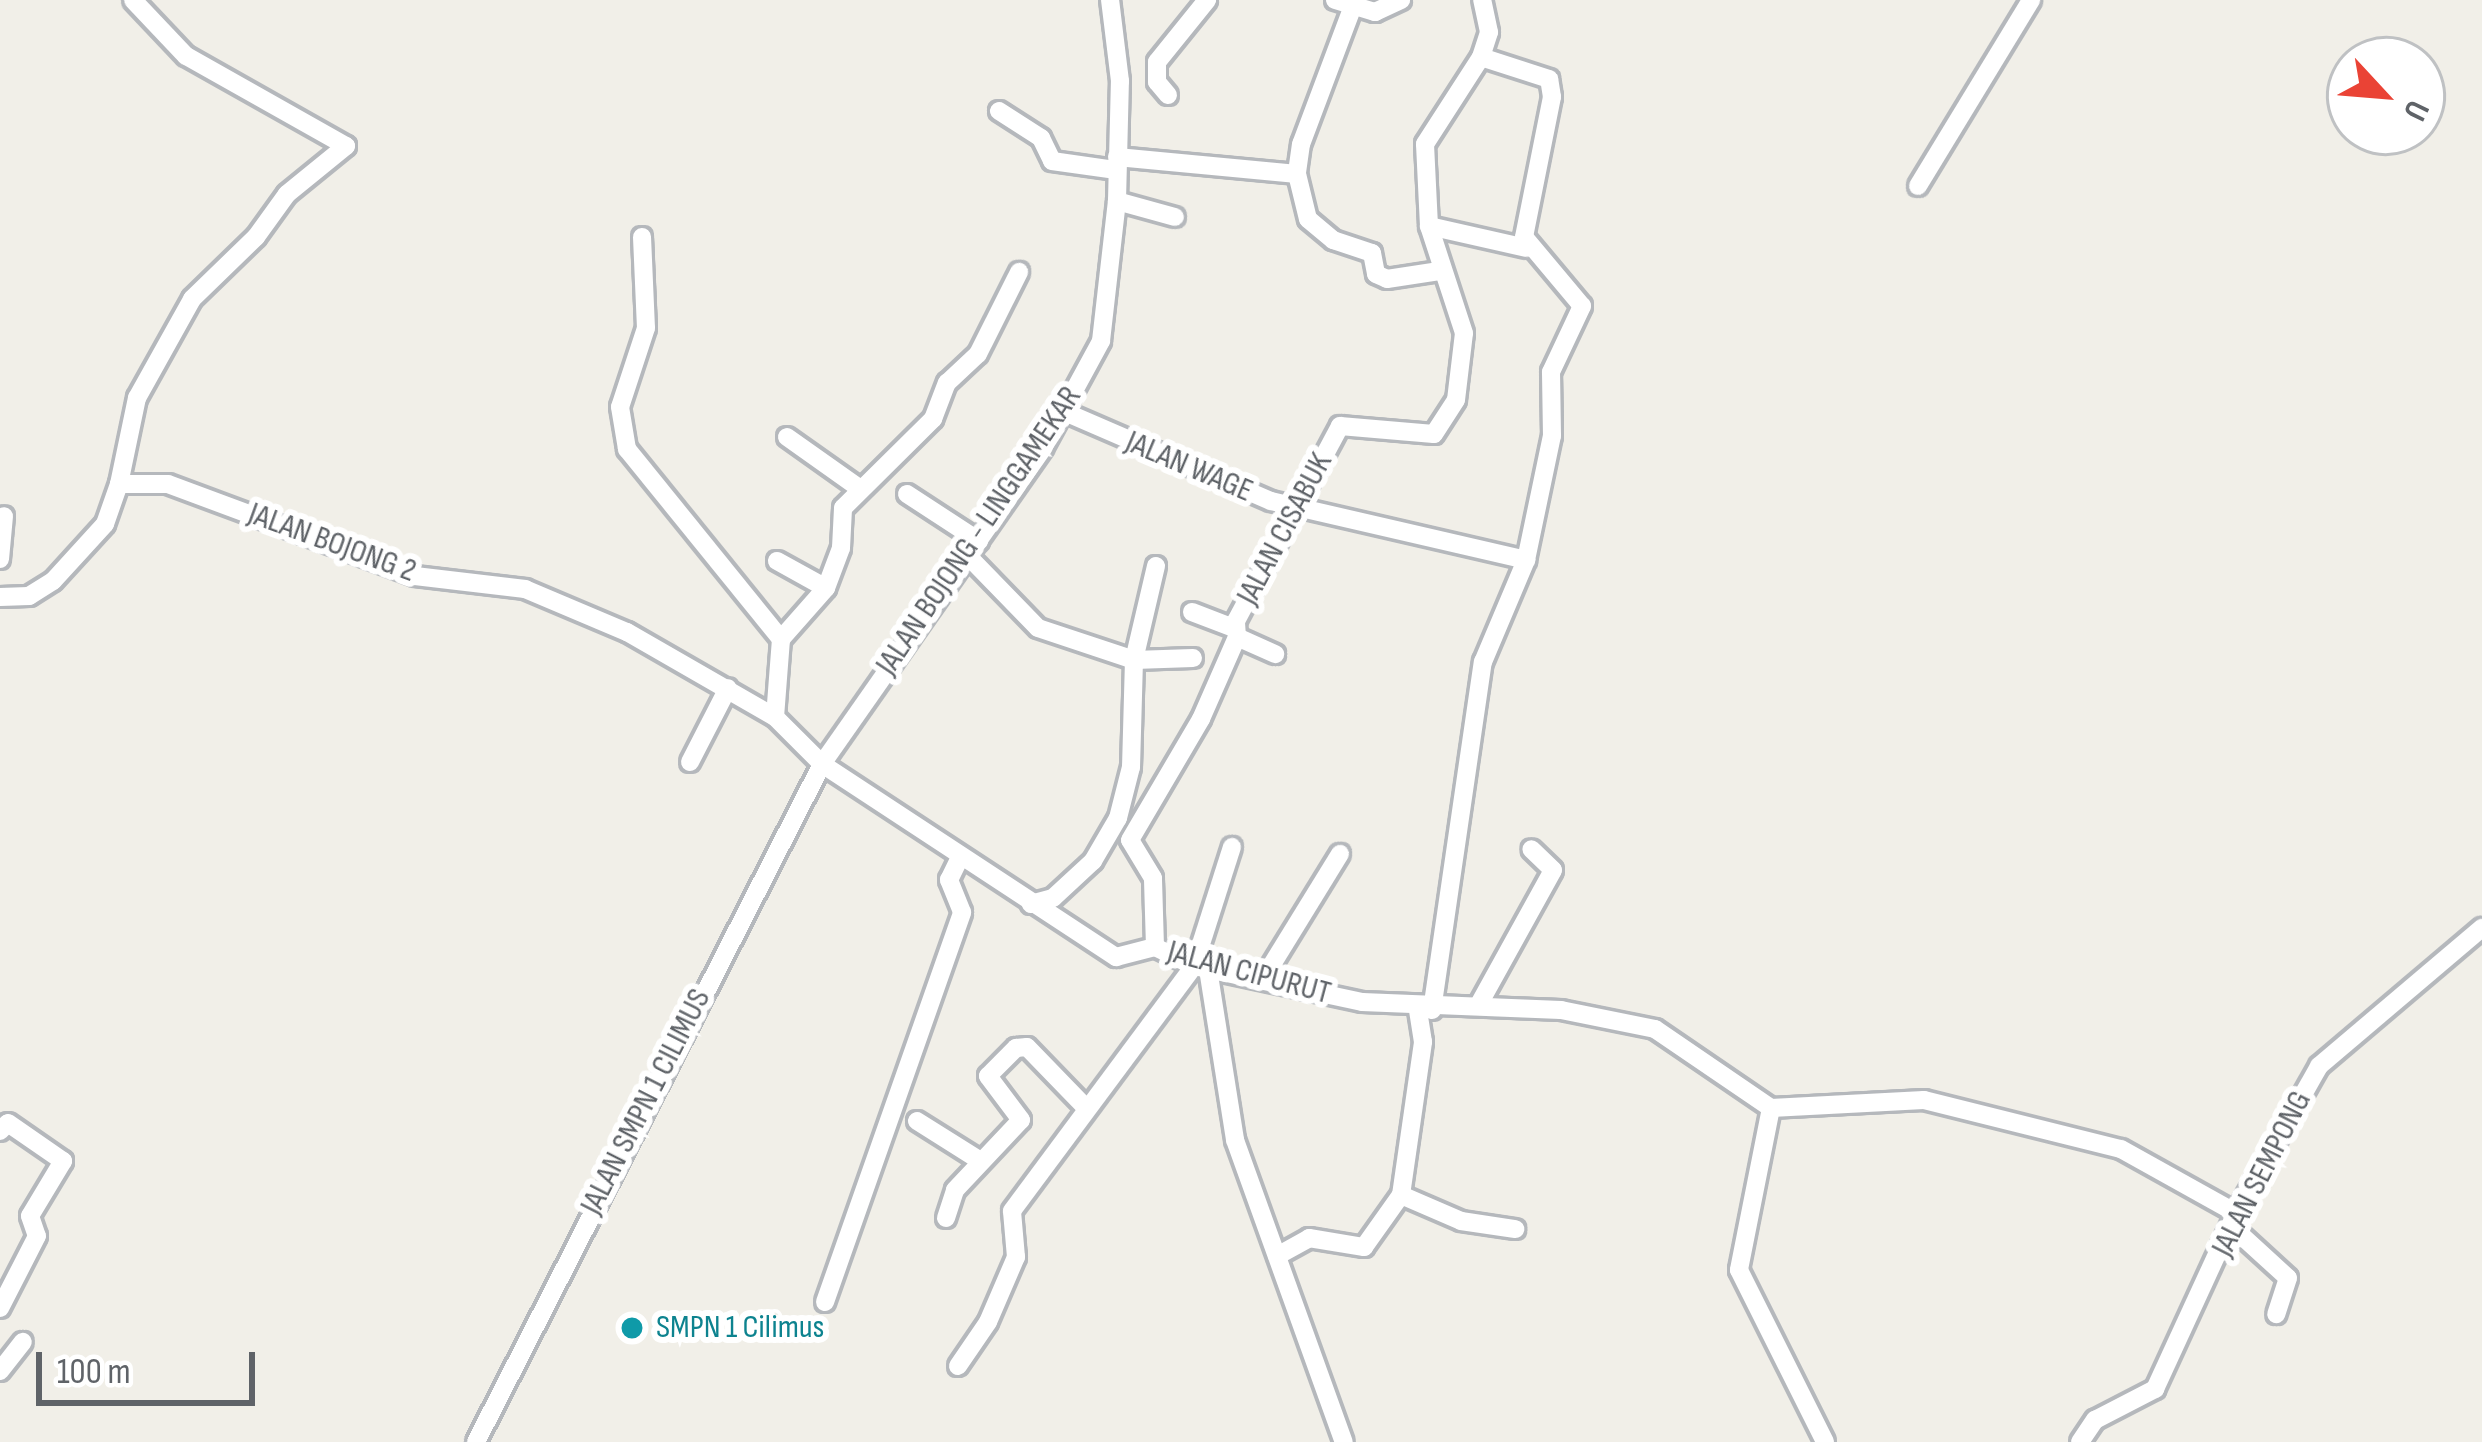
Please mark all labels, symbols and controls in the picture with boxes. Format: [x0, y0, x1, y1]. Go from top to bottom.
north arrow [2326, 36, 2446, 156]
text: U [2394, 94, 2437, 127]
street label: JALAN BOJONG - LINGGAMEKAR [868, 379, 1090, 683]
street label: JALAN WAGE [1119, 423, 1259, 511]
street label: JALAN CISABUK [1228, 446, 1342, 612]
street label: JALAN BOJONG 2 [243, 494, 421, 592]
street label: JALAN CIPURUT [1163, 932, 1335, 1014]
street label: JALAN SMPN 1 CILIMUS [572, 983, 720, 1221]
street label: JALAN SEMPONG [2203, 1085, 2321, 1263]
place label: SMPN 1 Cilimus [656, 1308, 824, 1348]
marker: SMPN 1 Cilimus [619, 1315, 645, 1341]
scale bar [42, 1328, 261, 1402]
text: 100 m [57, 1351, 131, 1394]

